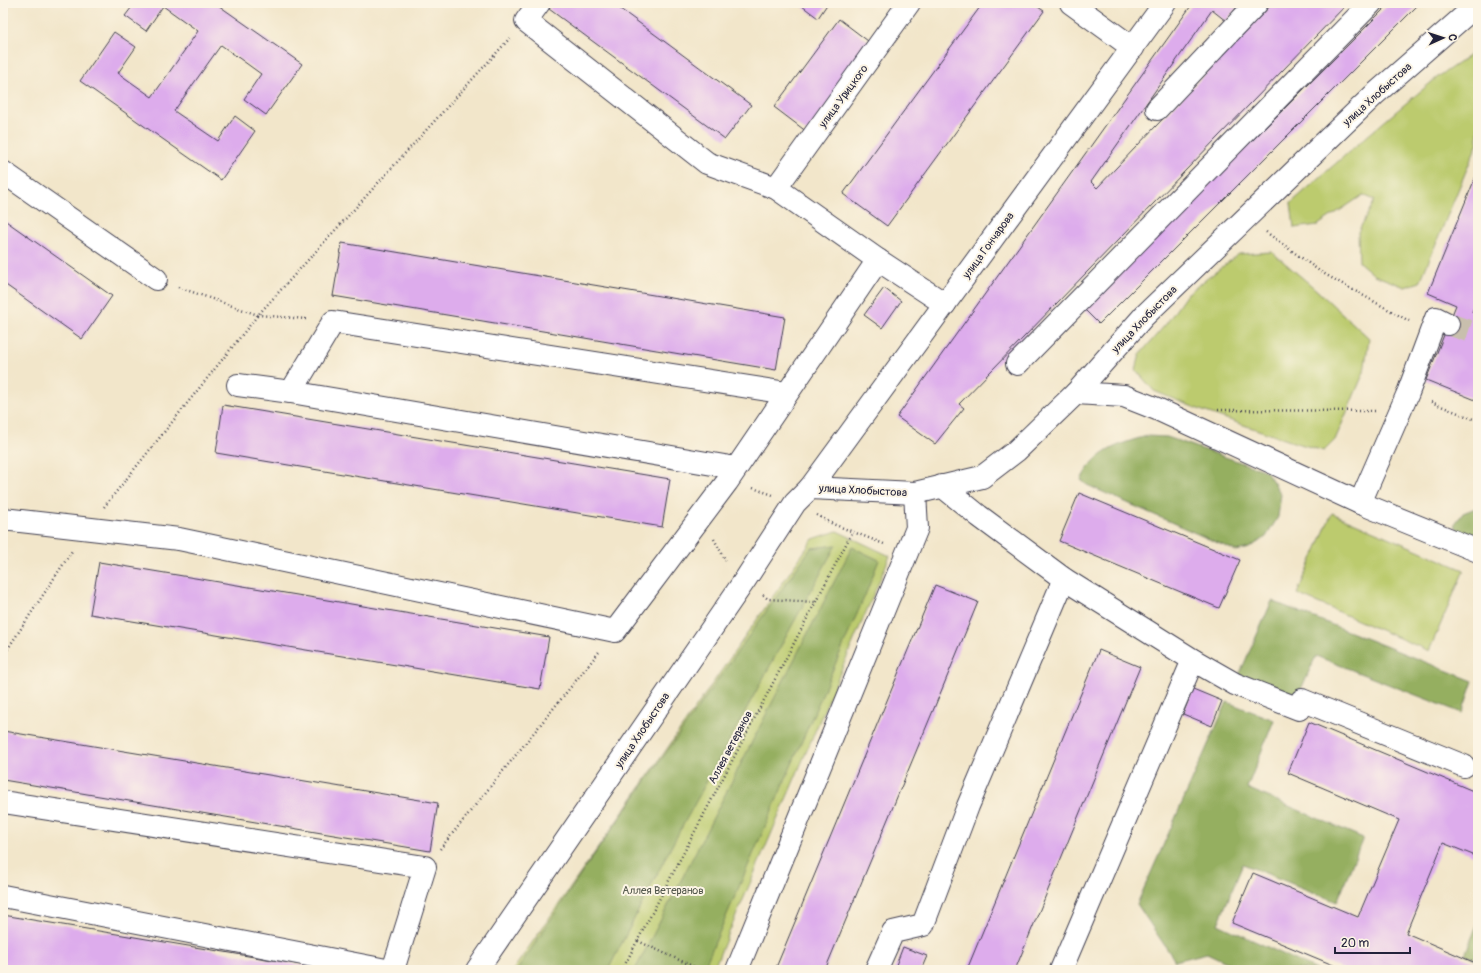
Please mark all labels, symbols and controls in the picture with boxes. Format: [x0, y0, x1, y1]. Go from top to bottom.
north arrow [1423, 18, 1463, 58]
text: С [1446, 34, 1459, 41]
street label: улица Хлобыстова [1340, 60, 1414, 129]
street label: улица Урицкого [816, 62, 871, 131]
street label: улица Гончарова [959, 210, 1017, 282]
street label: улица Хлобыстова [1108, 283, 1180, 356]
street label: улица Хлобыстова [818, 482, 907, 499]
street label: улица Хлобыстова [612, 690, 672, 771]
street label: Аллея ветеранов [706, 709, 755, 786]
park label: Аллея Ветеранов [622, 884, 704, 897]
scale bar [1335, 929, 1410, 955]
text: 20 m [1341, 936, 1370, 951]

